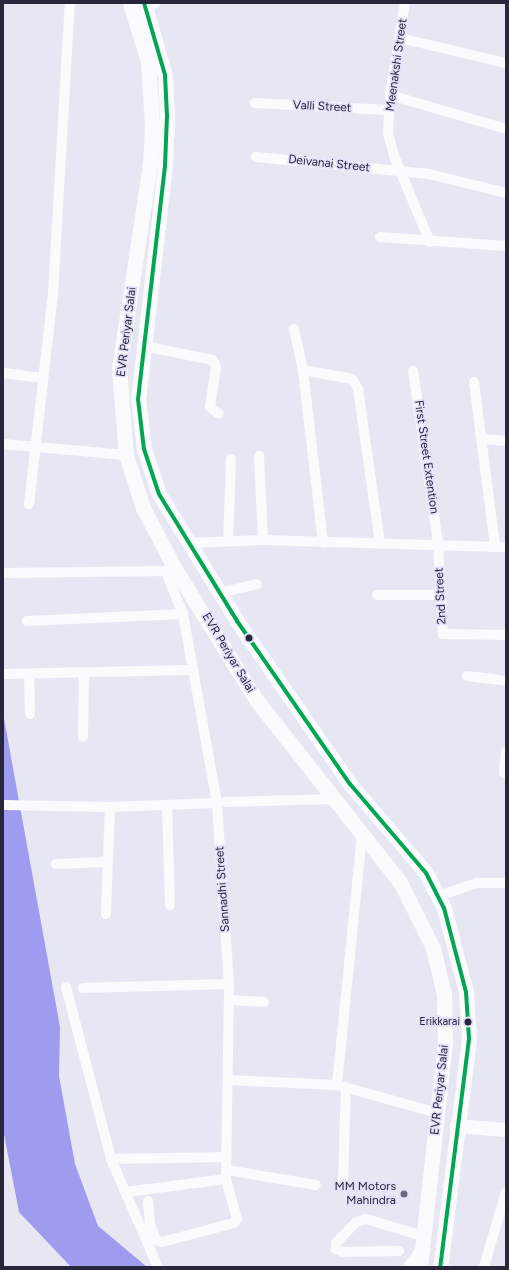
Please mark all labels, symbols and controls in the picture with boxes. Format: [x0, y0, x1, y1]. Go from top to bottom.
street label: Meenakshi Street [383, 18, 411, 112]
street label: Valli Street [292, 98, 352, 116]
street label: Deivanai Street [287, 153, 371, 175]
street label: EVR Periyar Salai [114, 286, 140, 378]
street label: First Street Extention [411, 399, 441, 515]
street label: 2nd Street [432, 567, 450, 625]
street label: EVR Periyar Salai [199, 611, 257, 695]
unlabelled marker [244, 633, 254, 643]
street label: Sannadhi Street [213, 846, 233, 932]
place label: Erikkarai [419, 1015, 460, 1029]
marker: Erikkarai [463, 1017, 473, 1027]
street label: EVR Periyar Salai [428, 1044, 452, 1136]
place label: MM Motors Mahindra [335, 1180, 396, 1208]
marker: MM Motors Mahindra [399, 1189, 409, 1199]

